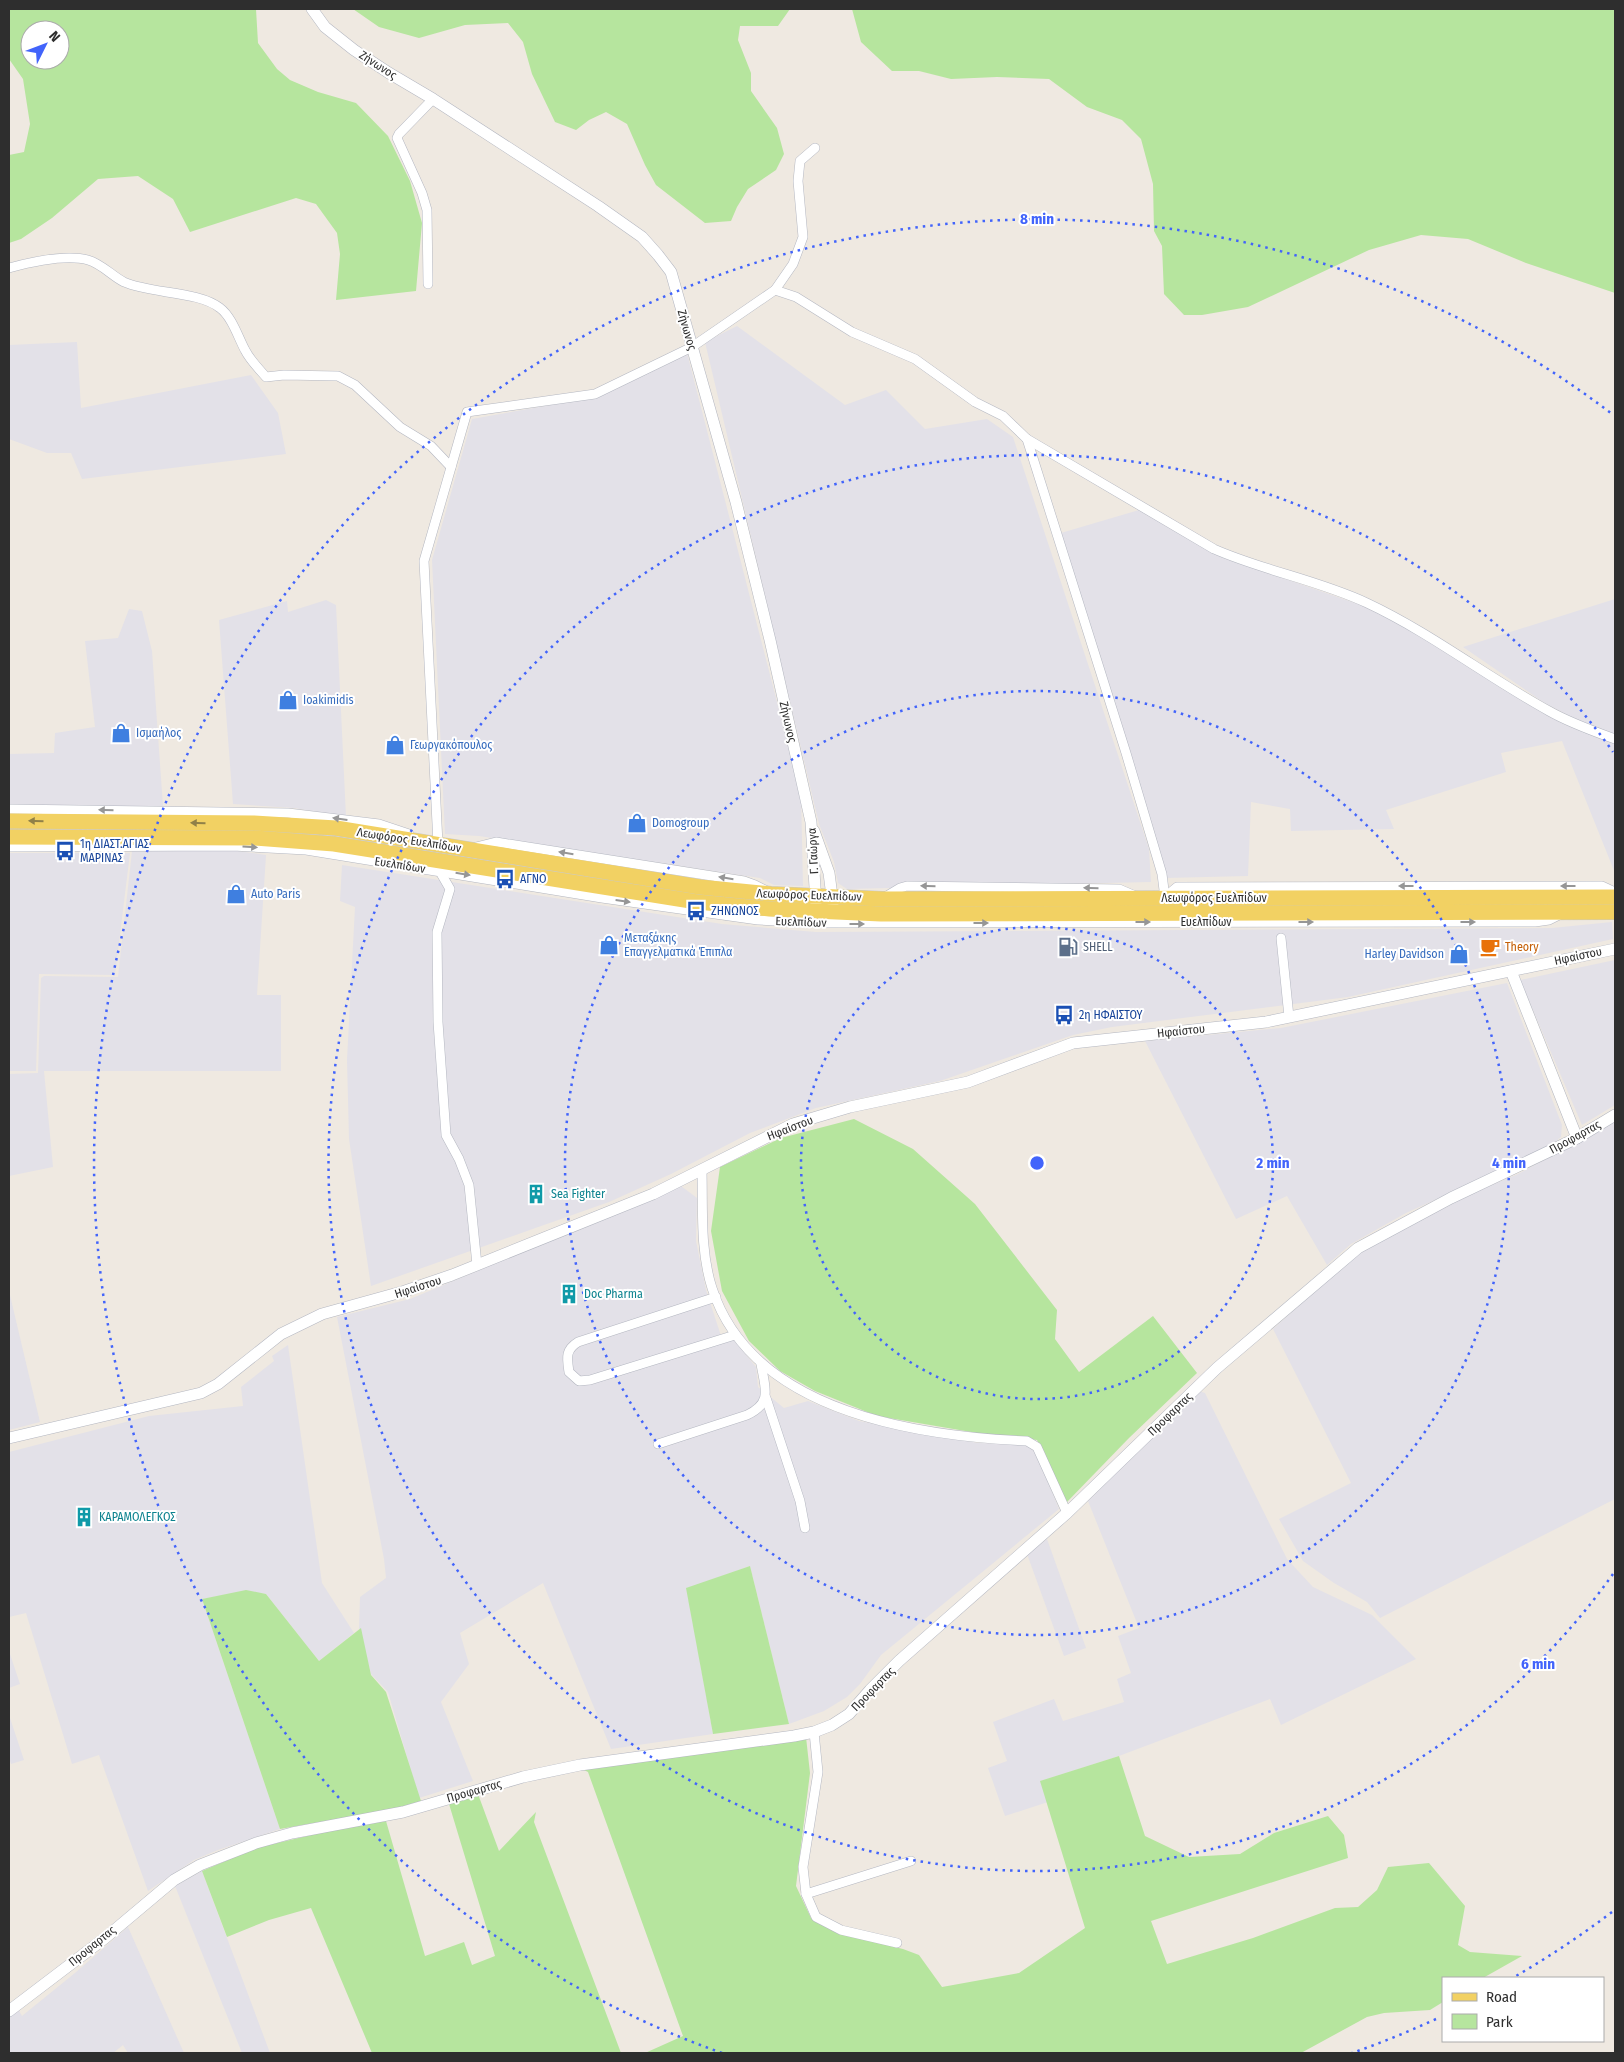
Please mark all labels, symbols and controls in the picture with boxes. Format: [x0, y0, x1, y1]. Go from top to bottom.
north arrow [20, 20, 70, 70]
text: N [45, 28, 63, 45]
street label: Ζήνωνος [357, 48, 399, 82]
text: 8 min [1020, 210, 1054, 228]
street label: Ζήνωνος [675, 308, 699, 352]
shop icon: Ioakimidis [277, 689, 299, 711]
place label: Ioakimidis [303, 693, 354, 707]
street label: Ζήνωνος [776, 700, 800, 744]
shop icon: Ισμαήλος [110, 722, 132, 744]
place label: Ισμαήλος [136, 726, 181, 740]
shop icon: Γεωργακόπουλος [384, 734, 406, 756]
place label: Γεωργακόπουλος [410, 738, 492, 752]
one-way arrow [97, 806, 113, 814]
shop icon: Domogroup [626, 812, 648, 834]
one-way arrow [332, 815, 348, 823]
place label: Domogroup [652, 816, 709, 830]
one-way arrow [28, 817, 44, 825]
one-way arrow [190, 819, 206, 827]
street label: Λεωφόρος Ευελπίδων [356, 825, 463, 855]
street label: Γ. Γαώργα [805, 827, 821, 875]
place label: 1η ΔΙΑΣΤ.ΑΓΙΑΣ ΜΑΡΙΝΑΣ [80, 837, 149, 865]
bus stop icon: 1η ΔΙΑΣΤ.ΑΓΙΑΣ ΜΑΡΙΝΑΣ [54, 840, 76, 862]
one-way arrow [242, 844, 258, 852]
one-way arrow [557, 849, 573, 857]
street label: Ευελπίδων [374, 854, 427, 876]
bus stop icon: ΑΓΝΟ [494, 868, 516, 890]
one-way arrow [456, 871, 472, 879]
place label: ΑΓΝΟ [520, 872, 547, 886]
one-way arrow [718, 874, 734, 882]
one-way arrow [920, 882, 936, 890]
one-way arrow [1560, 882, 1576, 890]
shop icon: Auto Paris [225, 883, 247, 905]
one-way arrow [1397, 883, 1413, 891]
one-way arrow [1083, 884, 1099, 892]
street label: Λεωφόρος Ευελπίδων [756, 886, 863, 904]
place label: Auto Paris [251, 887, 300, 901]
street label: Λεωφόρος Ευελπίδων [1161, 891, 1268, 905]
one-way arrow [616, 897, 632, 905]
bus stop icon: ΖΗΝΩΝΟΣ [685, 900, 707, 922]
place label: ΖΗΝΩΝΟΣ [711, 904, 759, 918]
street label: Ευελπίδων [775, 914, 828, 930]
street label: Ευελπίδων [1180, 915, 1232, 929]
one-way arrow [1136, 918, 1152, 926]
one-way arrow [1298, 918, 1314, 926]
one-way arrow [1461, 918, 1477, 926]
one-way arrow [973, 919, 989, 927]
one-way arrow [849, 920, 865, 928]
place label: Μεταξάκης Επαγγελματικά Έπιπλα [624, 931, 733, 959]
shop icon: Μεταξάκης Επαγγελματικά Έπιπλα [598, 934, 620, 956]
fuel station icon: SHELL [1057, 936, 1079, 958]
cafe icon: Theory [1479, 936, 1501, 958]
place label: SHELL [1083, 940, 1113, 954]
place label: Theory [1505, 940, 1539, 954]
shop icon: Harley Davidson [1448, 943, 1470, 965]
street label: Ηφαίστου [1553, 944, 1603, 968]
place label: Harley Davidson [1364, 947, 1444, 961]
bus stop icon: 2η ΗΦΑΙΣΤΟΥ [1053, 1004, 1075, 1026]
place label: 2η ΗΦΑΙΣΤΟΥ [1079, 1008, 1143, 1022]
street label: Ηφαίστου [1156, 1022, 1206, 1040]
street label: Ηφαίστου [765, 1113, 815, 1143]
street label: Προφαρτας [1547, 1117, 1603, 1157]
centre of rings [1028, 1154, 1046, 1172]
text: 2 min [1255, 1154, 1290, 1172]
text: 4 min [1492, 1154, 1526, 1172]
building icon: Sea Fighter [525, 1183, 547, 1205]
place label: Sea Fighter [551, 1187, 606, 1201]
street label: Ηφαίστου [393, 1273, 443, 1301]
building icon: Doc Pharma [558, 1283, 580, 1305]
place label: Doc Pharma [584, 1287, 643, 1301]
street label: Προφαρτας [1145, 1389, 1195, 1439]
building icon: ΚΑΡΑΜΟΛΕΓΚΟΣ [73, 1506, 95, 1528]
place label: ΚΑΡΑΜΟΛΕΓΚΟΣ [99, 1510, 176, 1524]
text: 6 min [1521, 1655, 1555, 1673]
street label: Προφαρτας [848, 1664, 898, 1714]
street label: Προφαρτας [445, 1777, 503, 1805]
street label: Προφαρτας [66, 1923, 118, 1969]
legend [1442, 1977, 1604, 2042]
text: Road [1486, 1988, 1517, 2006]
text: Park [1486, 2013, 1513, 2031]

